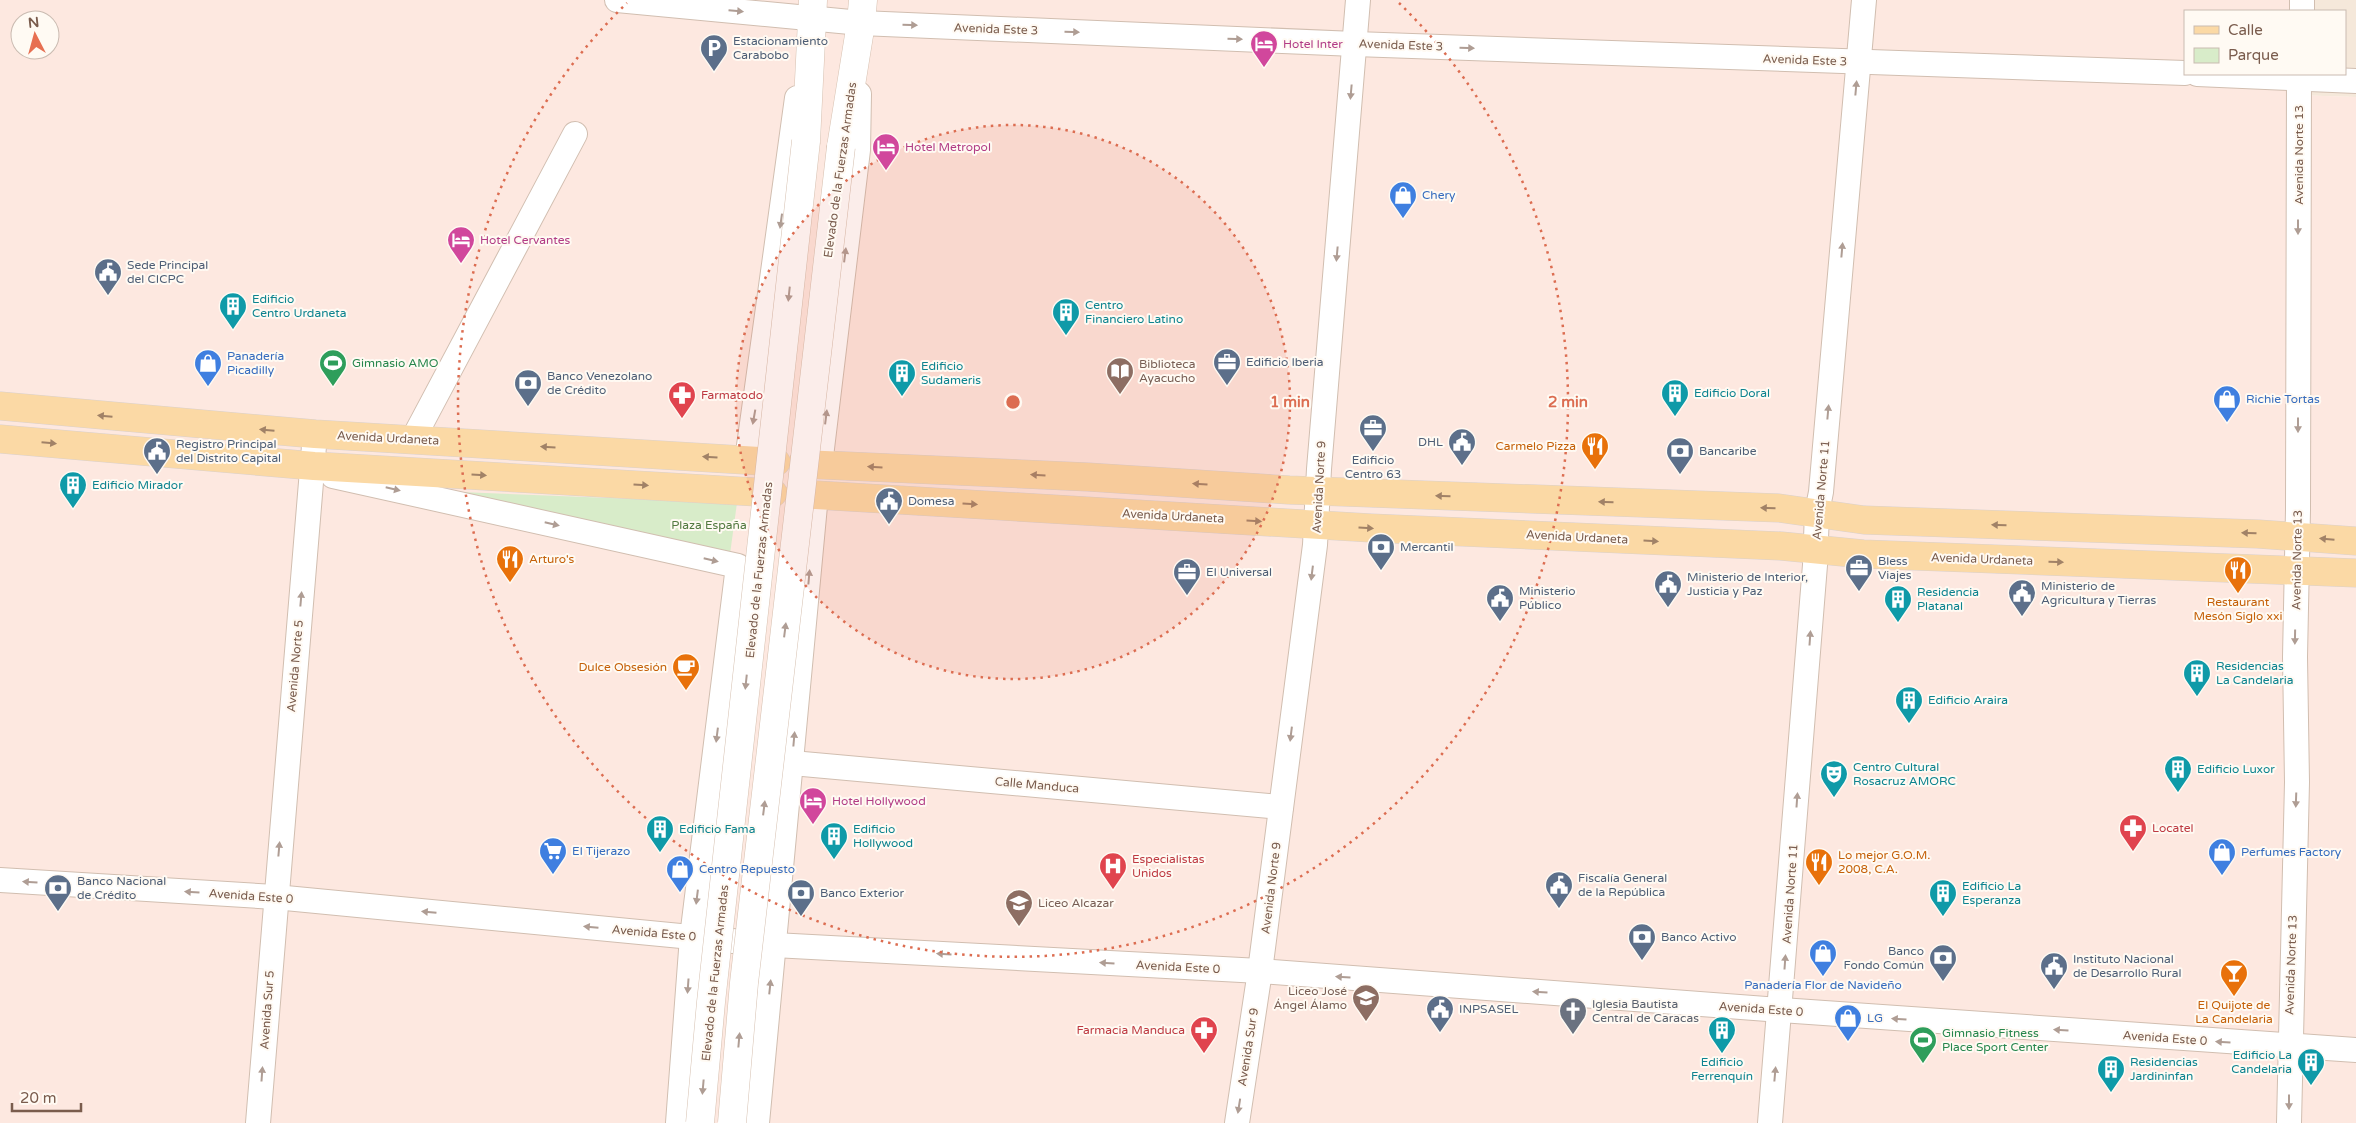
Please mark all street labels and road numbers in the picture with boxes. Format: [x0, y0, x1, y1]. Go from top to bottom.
street label: Avenida Este 3 [953, 21, 1039, 37]
street label: Avenida Este 3 [1358, 37, 1444, 53]
street label: Avenida Este 3 [1762, 52, 1848, 68]
street label: Elevado de la Fuerzas Armadas [821, 81, 859, 259]
street label: Avenida Norte 13 [2292, 105, 2306, 205]
street label: Avenida Urdaneta [337, 428, 439, 448]
street label: Avenida Norte 11 [1810, 439, 1832, 541]
street label: Avenida Norte 9 [1310, 440, 1328, 534]
street label: Elevado de la Fuerzas Armadas [743, 481, 775, 659]
street label: Avenida Urdaneta [1122, 506, 1224, 526]
street label: Avenida Norte 13 [2289, 510, 2305, 610]
street label: Avenida Urdaneta [1526, 527, 1628, 547]
street label: Avenida Urdaneta [1931, 550, 2033, 568]
street label: Avenida Norte 5 [284, 619, 306, 713]
street label: Calle Manduca [994, 774, 1080, 796]
street label: Avenida Norte 9 [1258, 841, 1284, 935]
street label: Avenida Norte 11 [1780, 844, 1800, 944]
street label: Elevado de la Fuerzas Armadas [699, 884, 731, 1062]
street label: Avenida Este 0 [208, 886, 294, 906]
street label: Avenida Norte 13 [2282, 915, 2300, 1015]
street label: Avenida Este 0 [611, 922, 697, 944]
street label: Avenida Este 0 [1135, 958, 1221, 976]
street label: Avenida Sur 5 [257, 970, 277, 1050]
street label: Avenida Este 0 [1718, 999, 1804, 1019]
street label: Avenida Sur 9 [1235, 1007, 1261, 1087]
street label: Avenida Este 0 [2122, 1028, 2208, 1048]

